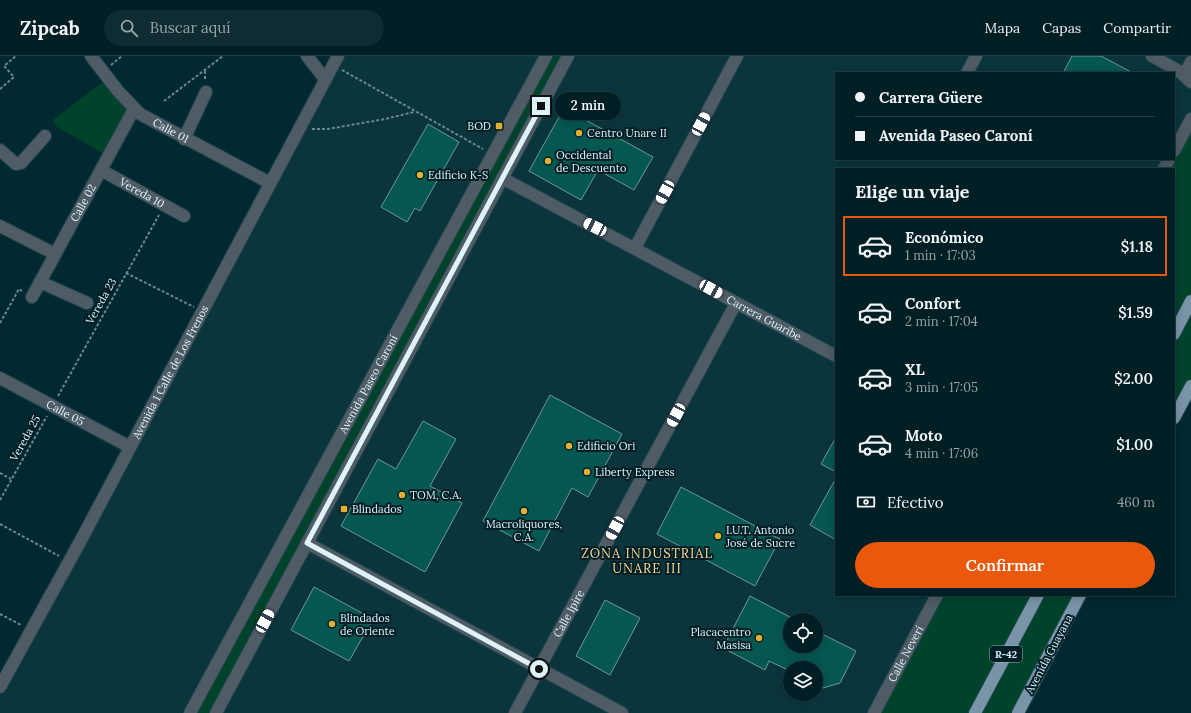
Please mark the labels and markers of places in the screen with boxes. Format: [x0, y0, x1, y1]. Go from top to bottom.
place label: BOD [467, 119, 491, 133]
marker: BOD [494, 121, 504, 131]
place label: Centro Unare II [587, 126, 667, 140]
marker: Centro Unare II [574, 128, 584, 138]
place label: Occidental de Descuento [556, 148, 626, 175]
marker: Occidental de Descuento [543, 156, 553, 166]
place label: Edificio K-S [428, 168, 488, 182]
marker: Edificio K-S [415, 170, 425, 180]
place label: Edificio Ori [577, 439, 635, 453]
marker: Edificio Ori [564, 441, 574, 451]
place label: Liberty Express [595, 465, 675, 479]
marker: Liberty Express [582, 467, 592, 477]
place label: TOM, C.A. [410, 488, 462, 502]
marker: TOM, C.A. [397, 490, 407, 500]
place label: Blindados [352, 502, 402, 516]
marker: Blindados [339, 504, 349, 514]
marker: Macroliquores, C.A. [519, 506, 529, 516]
place label: Macroliquores, C.A. [486, 517, 563, 544]
place label: I.U.T. Antonio José de Sucre [725, 523, 795, 550]
marker: I.U.T. Antonio José de Sucre [713, 531, 723, 541]
place label: Blindados de Oriente [340, 611, 395, 638]
marker: Blindados de Oriente [327, 619, 337, 629]
place label: Placacentro Masisa [691, 625, 751, 652]
marker: Placacentro Masisa [754, 633, 764, 643]

